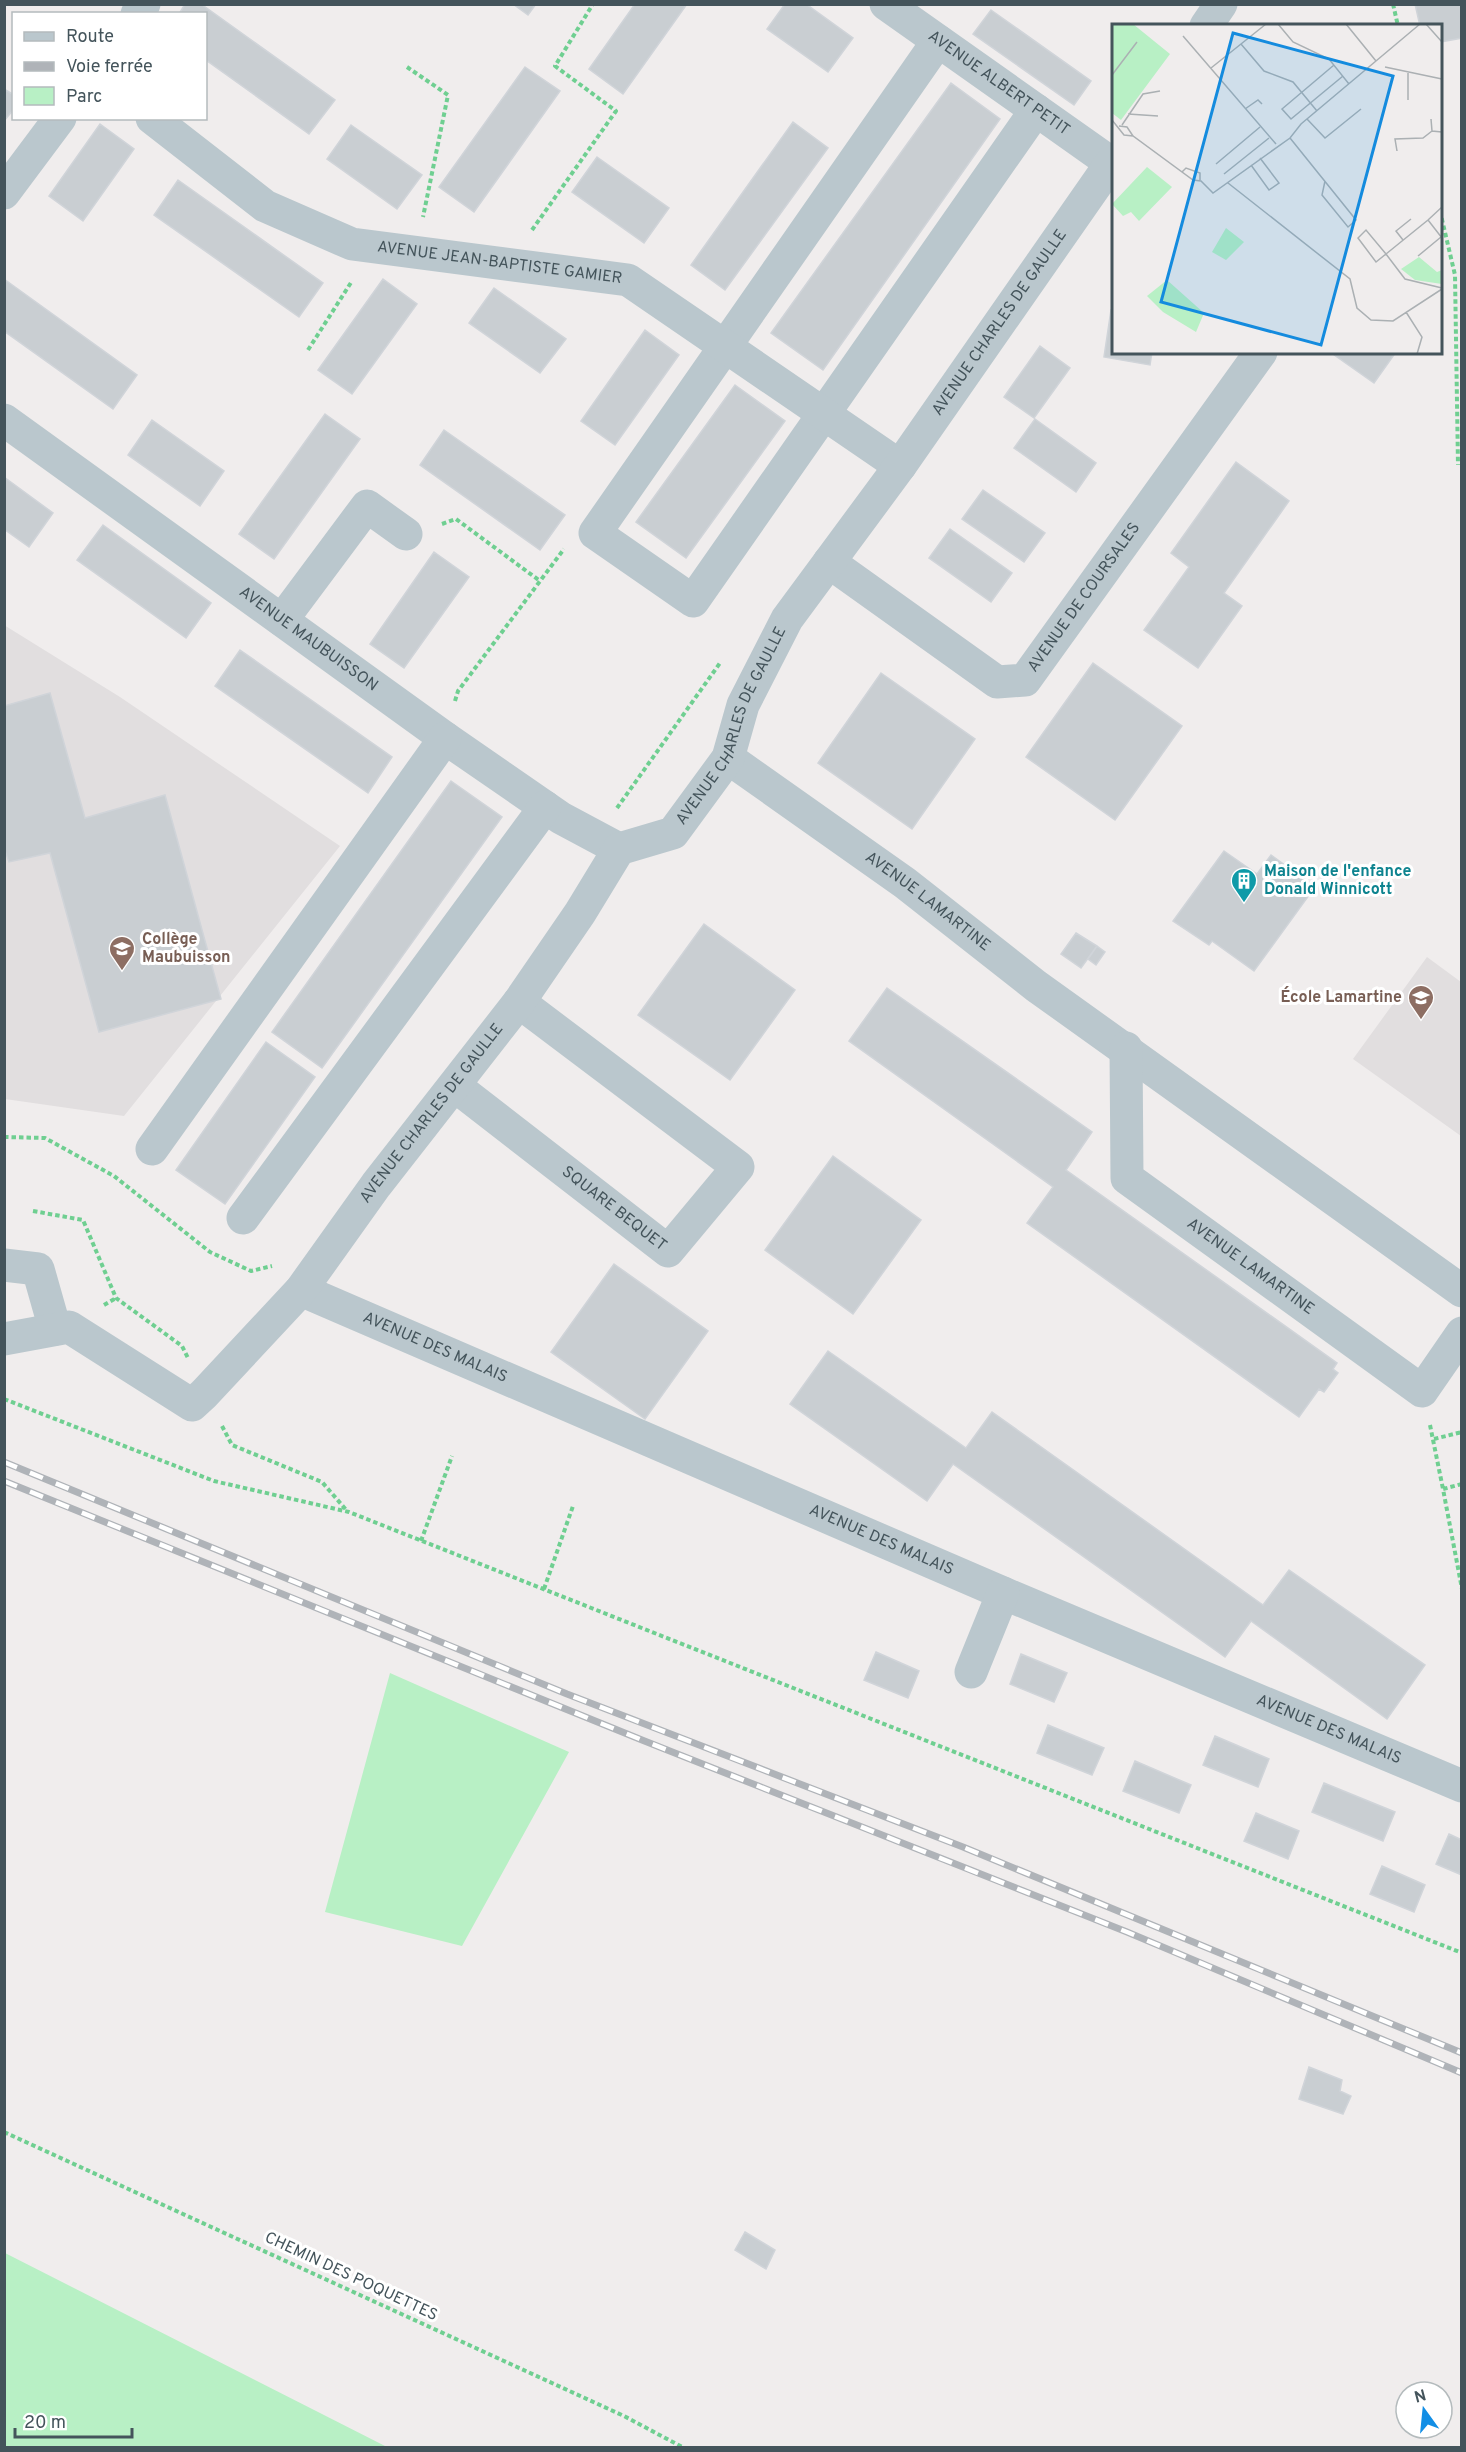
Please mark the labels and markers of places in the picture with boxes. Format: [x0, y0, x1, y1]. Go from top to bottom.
place label: Maison de l'enfance Donald Winnicott [1264, 862, 1412, 900]
building icon: Maison de l'enfance Donald Winnicott [1229, 866, 1259, 904]
place label: Collège Maubuisson [142, 930, 231, 968]
school or university icon: Collège Maubuisson [107, 934, 137, 972]
school or university icon: École Lamartine [1406, 983, 1436, 1021]
place label: École Lamartine [1281, 986, 1402, 1008]

